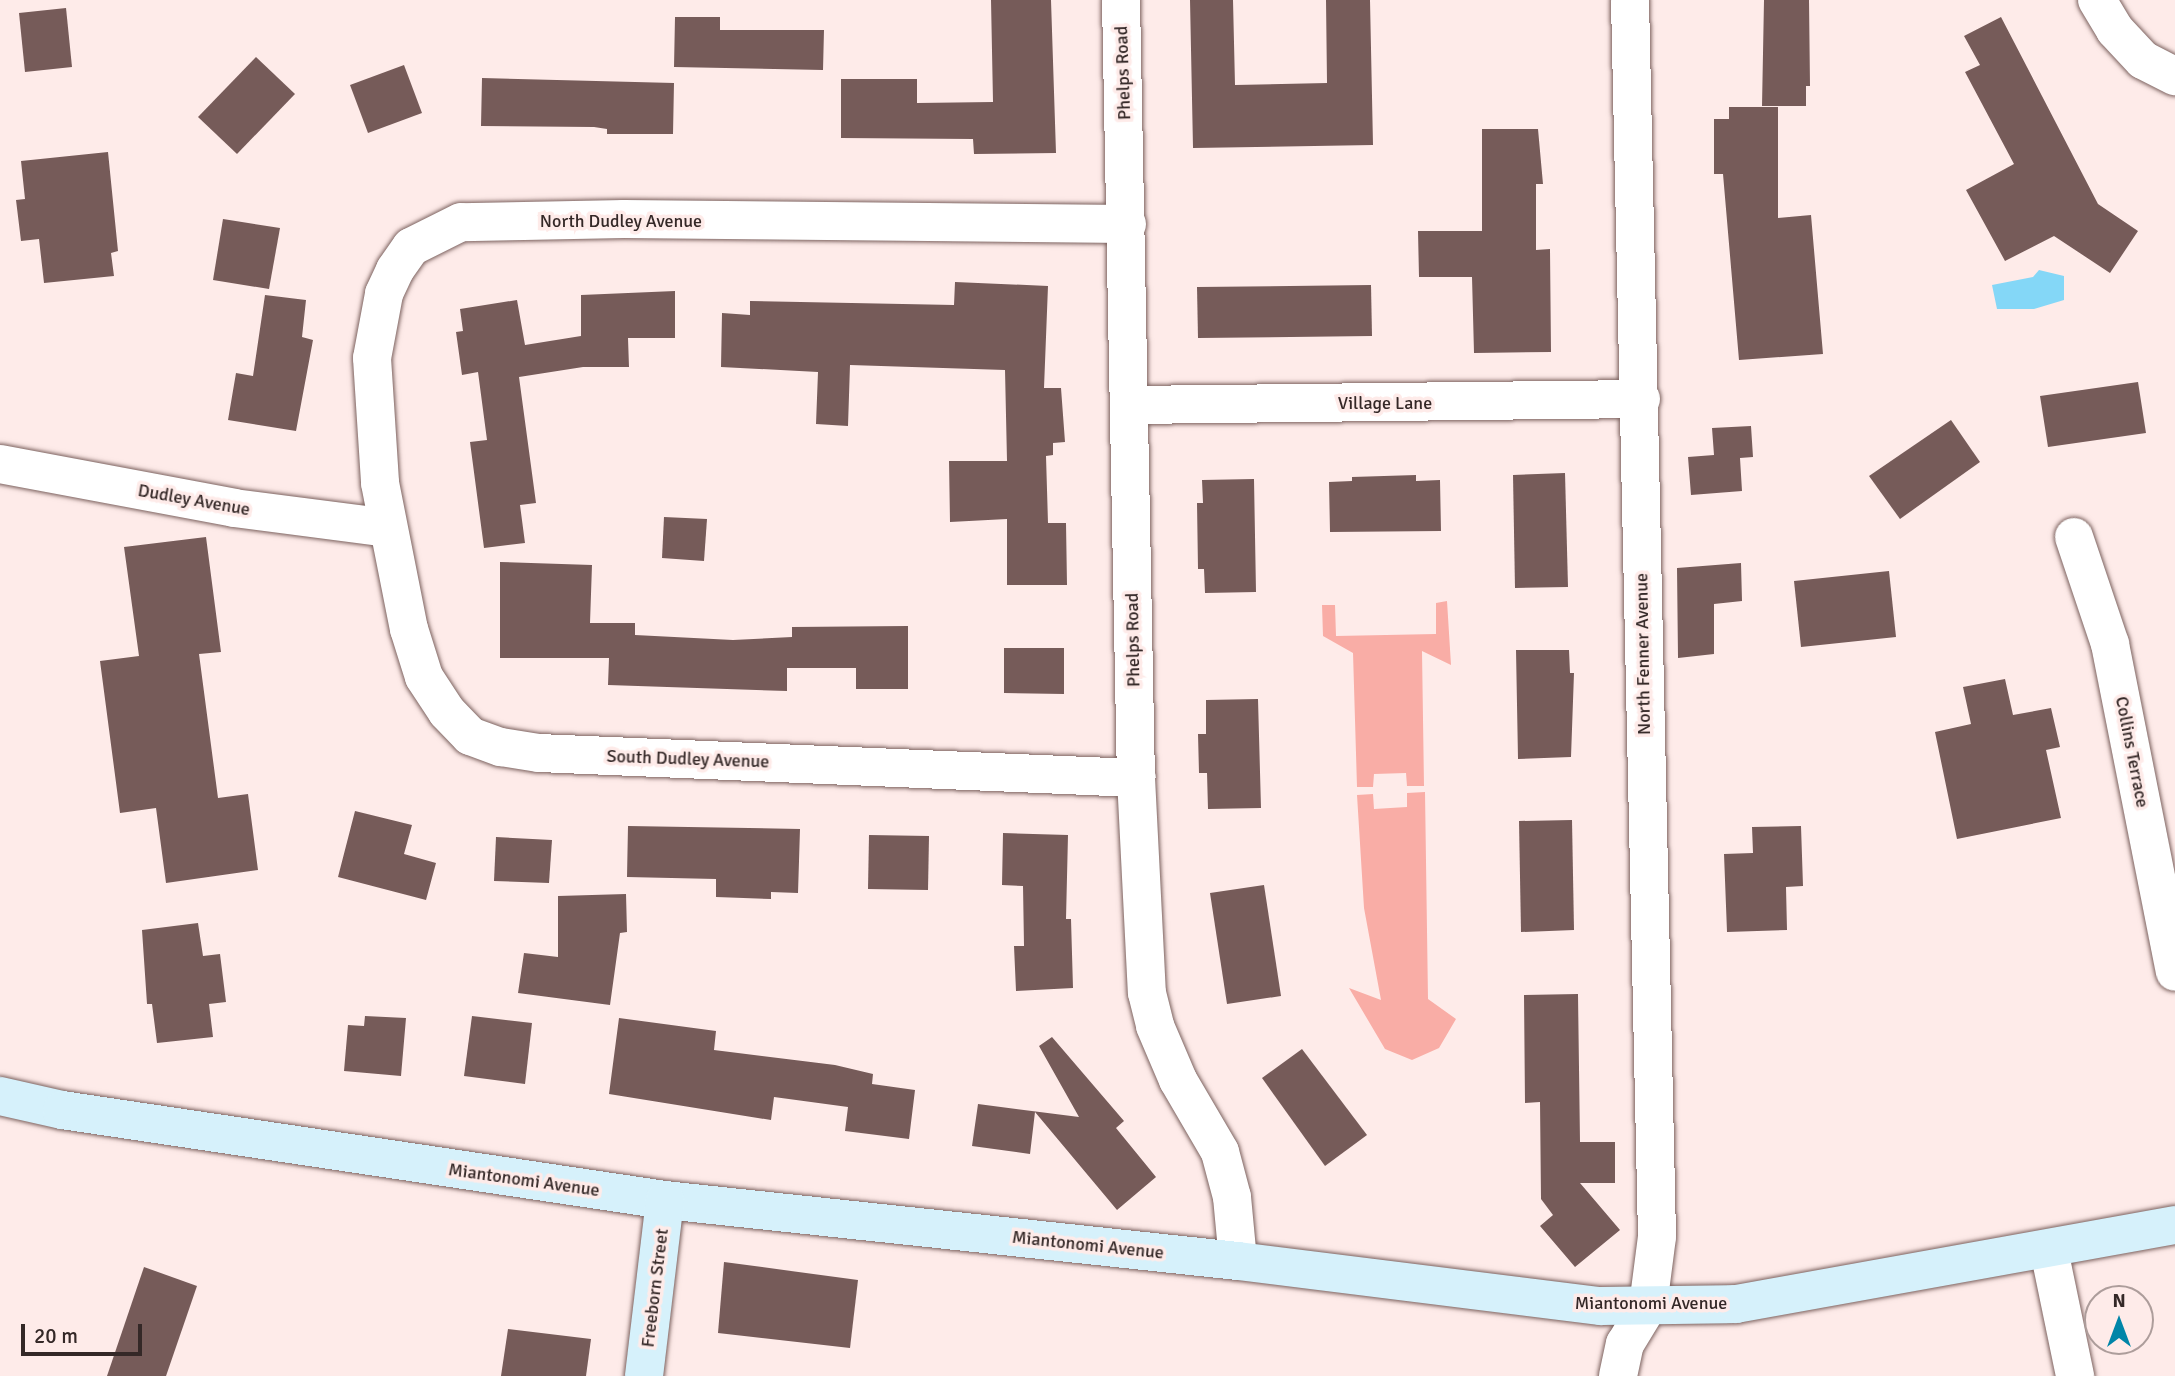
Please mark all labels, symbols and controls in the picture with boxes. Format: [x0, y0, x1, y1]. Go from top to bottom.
street label: Phelps Road [1111, 26, 1135, 120]
street label: North Dudley Avenue [540, 210, 702, 232]
street label: Village Lane [1338, 392, 1432, 414]
street label: Dudley Avenue [136, 479, 252, 521]
street label: North Fenner Avenue [1631, 573, 1655, 735]
street label: Phelps Road [1121, 593, 1145, 687]
street label: Collins Terrace [2111, 695, 2153, 809]
street label: South Dudley Avenue [606, 745, 770, 773]
street label: Miantonomi Avenue [447, 1159, 601, 1201]
street label: Miantonomi Avenue [1011, 1226, 1165, 1264]
street label: Freeborn Street [637, 1227, 673, 1349]
north arrow [2084, 1285, 2154, 1355]
text: N [2112, 1289, 2126, 1313]
street label: Miantonomi Avenue [1575, 1292, 1727, 1314]
scale bar [24, 1310, 145, 1354]
text: 20 m [34, 1323, 78, 1349]

